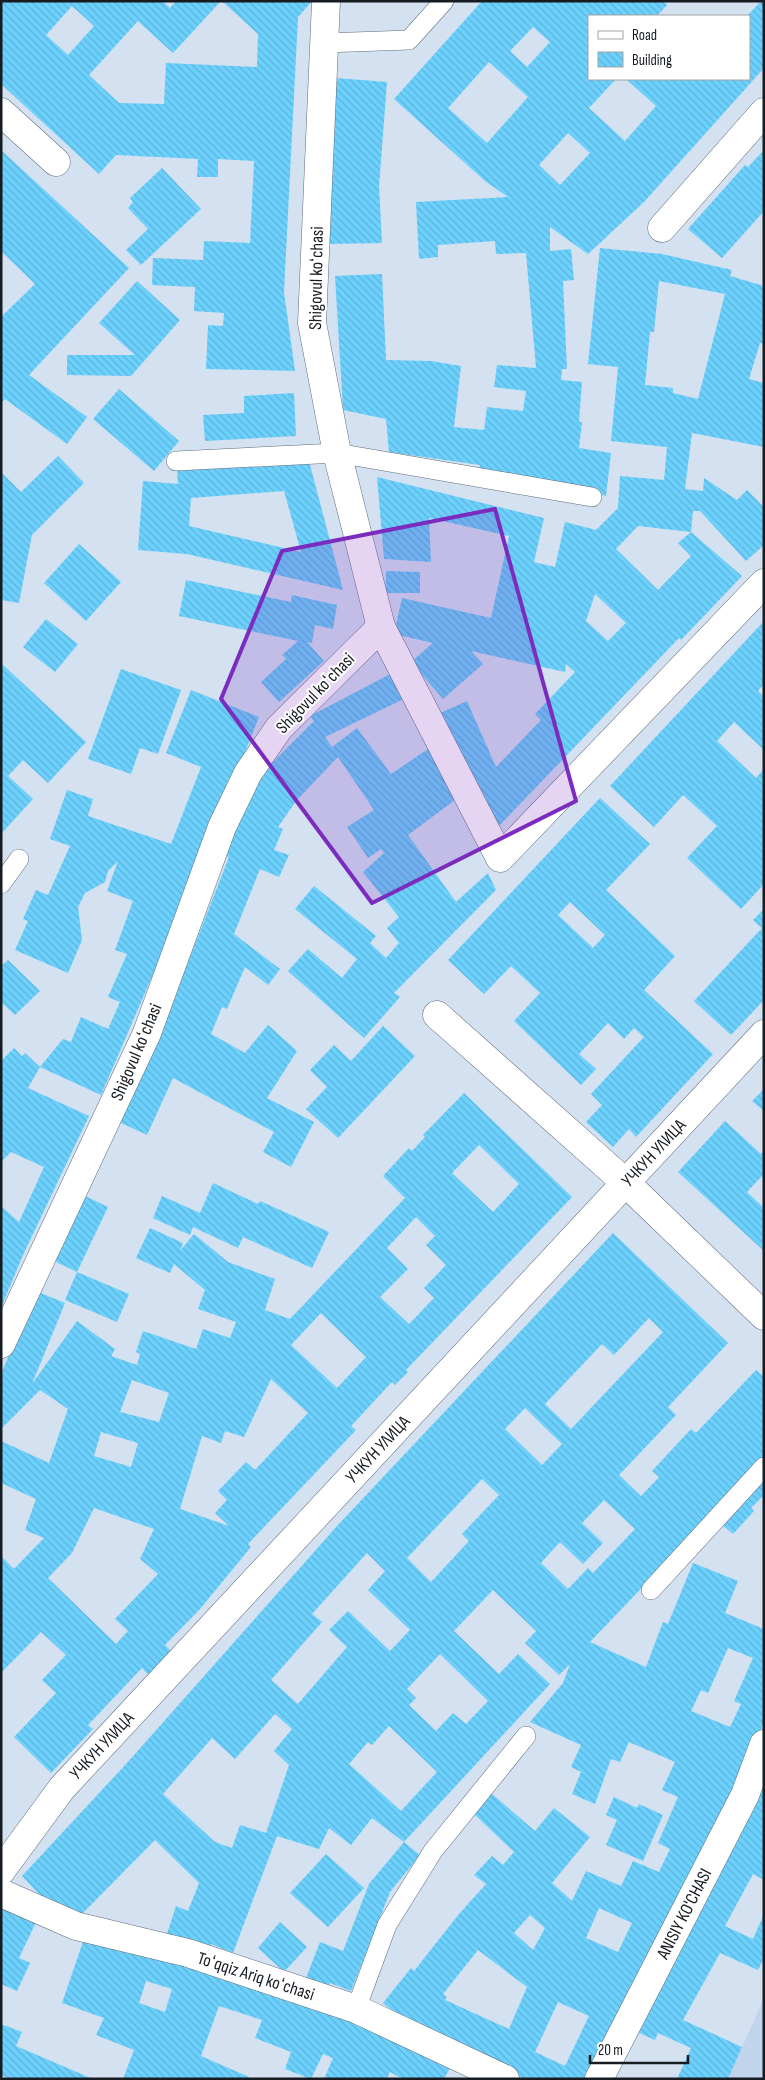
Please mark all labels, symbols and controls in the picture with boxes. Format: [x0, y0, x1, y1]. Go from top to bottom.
legend [588, 15, 750, 80]
text: Road [632, 26, 657, 45]
text: Building [632, 51, 672, 70]
street label: Shigovul koʻchasi [305, 226, 328, 330]
street label: Shigovul koʻchasi [272, 649, 359, 738]
street label: Shigovul koʻchasi [107, 1000, 166, 1104]
street label: УЧКУН УЛИЦА [617, 1115, 691, 1191]
street label: УЧКУН УЛИЦА [341, 1411, 415, 1488]
street label: УЧКУН УЛИЦА [65, 1708, 139, 1784]
street label: ANISIY KO'CHASI [652, 1865, 716, 1963]
street label: Toʻqqiz Ariq koʻchasi [195, 1948, 317, 2005]
scale bar [590, 2032, 688, 2064]
text: 20 m [598, 2041, 623, 2060]

